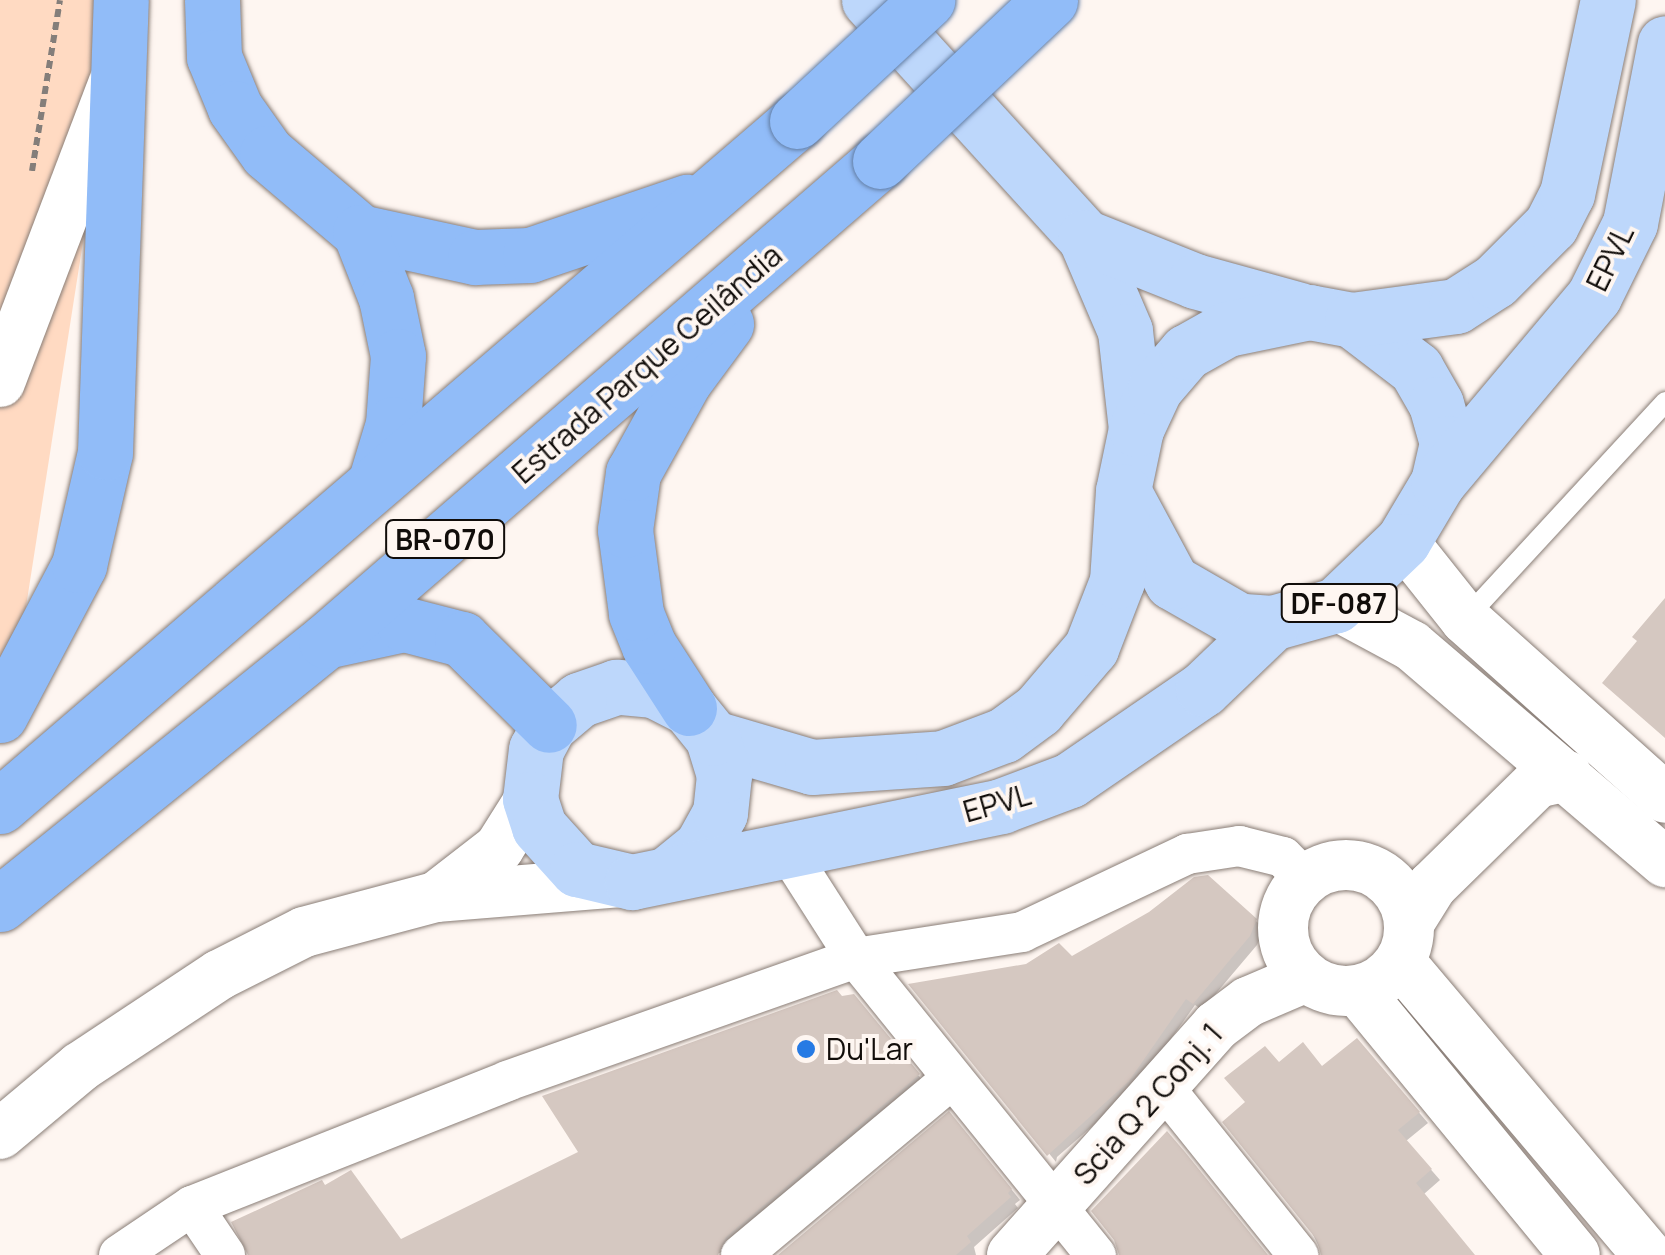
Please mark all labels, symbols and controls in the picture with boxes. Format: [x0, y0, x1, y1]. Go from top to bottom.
street label: EPVL [1579, 219, 1641, 297]
street label: Estrada Parque Ceilândia [505, 237, 789, 491]
road number: BR-070 [385, 516, 505, 562]
road number: DF-087 [1279, 580, 1399, 626]
street label: EPVL [959, 776, 1035, 830]
street label: Scia Q 2 Conj. 1 [1066, 1016, 1230, 1192]
place label: Du'Lar [826, 1031, 913, 1067]
marker: Du'Lar [795, 1038, 817, 1060]

